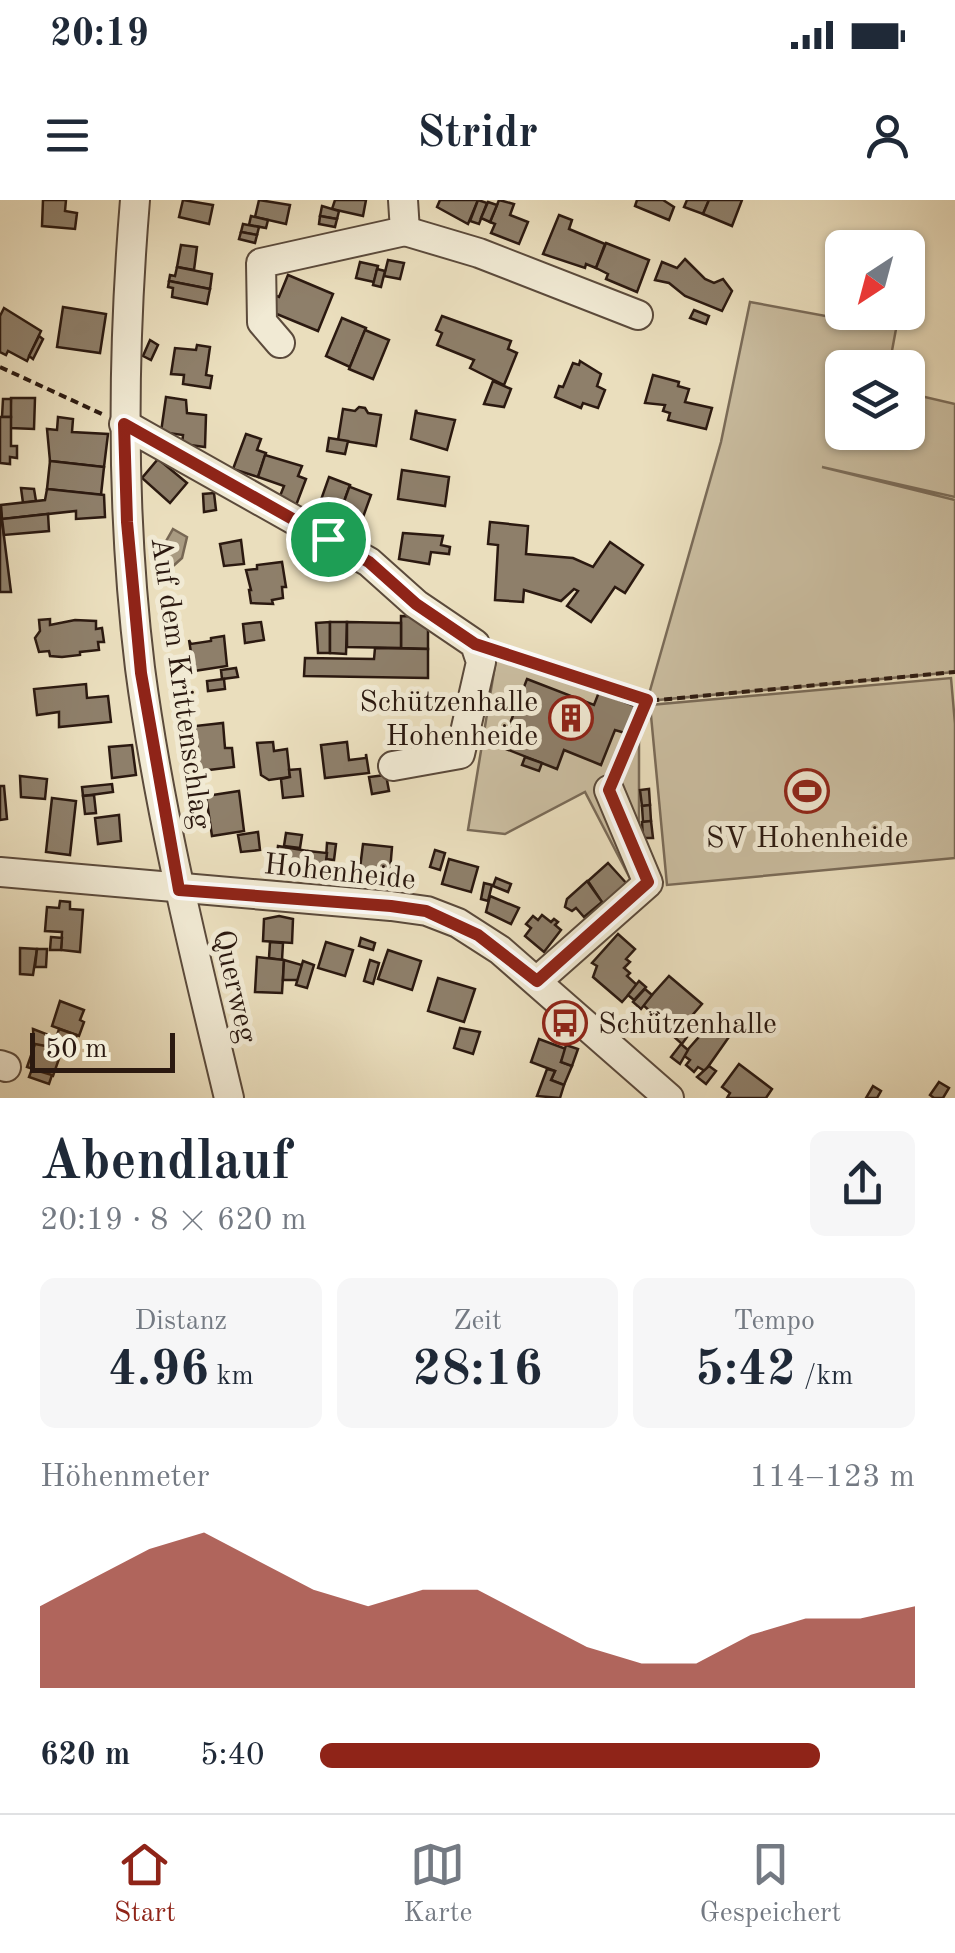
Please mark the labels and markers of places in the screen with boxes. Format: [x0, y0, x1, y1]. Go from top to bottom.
pin [286, 497, 371, 582]
place label: Schützenhalle Hohenheide [359, 688, 538, 752]
building icon: Schützenhalle Hohenheide [548, 695, 594, 741]
sports icon: SV Hohenheide [784, 768, 830, 814]
place label: SV Hohenheide [706, 824, 908, 854]
bus stop icon: Schützenhalle [542, 1000, 588, 1046]
place label: Schützenhalle [598, 1010, 777, 1040]

